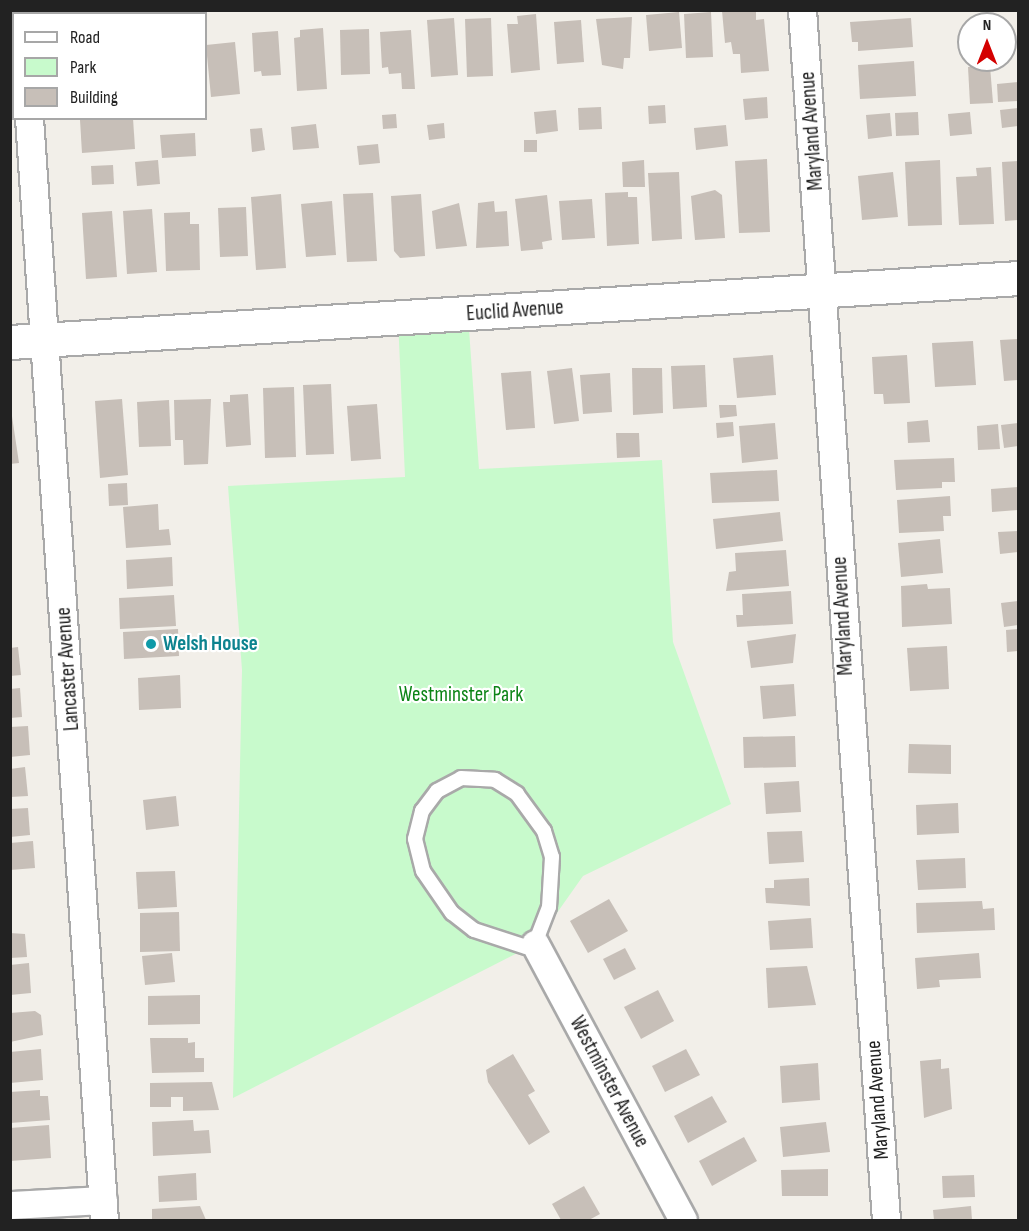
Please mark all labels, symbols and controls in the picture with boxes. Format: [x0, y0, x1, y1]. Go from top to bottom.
legend [12, 12, 207, 120]
north arrow [957, 12, 1017, 72]
text: N [983, 16, 991, 35]
text: Road [70, 27, 100, 48]
text: Park [70, 57, 96, 78]
street label: Maryland Avenue [795, 71, 829, 191]
text: Building [70, 87, 118, 108]
street label: Euclid Avenue [465, 295, 565, 327]
street label: Maryland Avenue [827, 556, 859, 676]
street label: Lancaster Avenue [51, 606, 85, 732]
place label: Welsh House [163, 631, 258, 657]
marker: Welsh House [144, 637, 158, 651]
park label: Westminster Park [399, 682, 523, 708]
street label: Westminster Avenue [564, 1012, 654, 1152]
street label: Maryland Avenue [861, 1040, 895, 1160]

